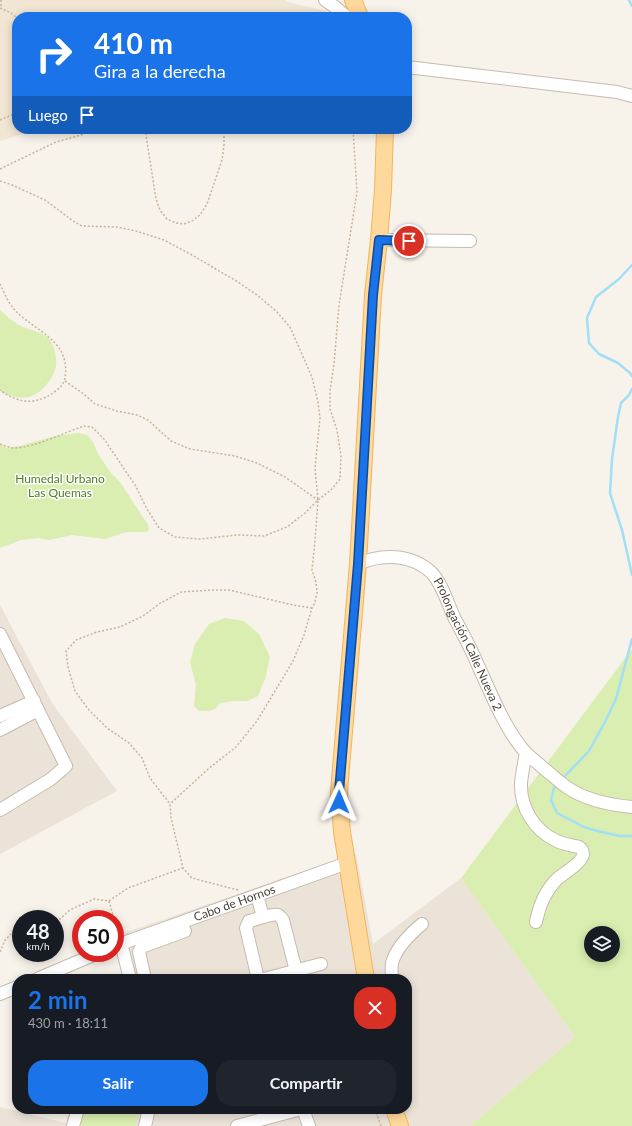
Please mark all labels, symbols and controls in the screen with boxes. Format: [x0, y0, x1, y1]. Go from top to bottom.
text: 410 m [94, 26, 173, 60]
icon: right [28, 28, 80, 80]
text: Gira a la derecha [94, 60, 226, 82]
icon: arrive [76, 104, 98, 126]
text: Luego [28, 106, 68, 124]
pin [392, 224, 426, 258]
icon: arrive [398, 230, 420, 252]
park label: Humedal Urbano Las Quemas [15, 471, 105, 500]
street label: Prolongación Calle Nueva 2 [431, 575, 506, 713]
position arrow [318, 781, 360, 823]
street label: Cabo de Hornos [192, 881, 277, 924]
speed limit sign: 50 [72, 910, 124, 962]
text: 48 [26, 919, 50, 943]
map controls [584, 926, 620, 962]
button: layers [584, 926, 620, 962]
text: km/h [26, 940, 50, 952]
text: 2 min [28, 985, 88, 1014]
button: close [354, 987, 396, 1029]
text: 430 m · 18:11 [28, 1015, 108, 1031]
button: Salir [28, 1060, 208, 1106]
button: Compartir [216, 1060, 396, 1106]

